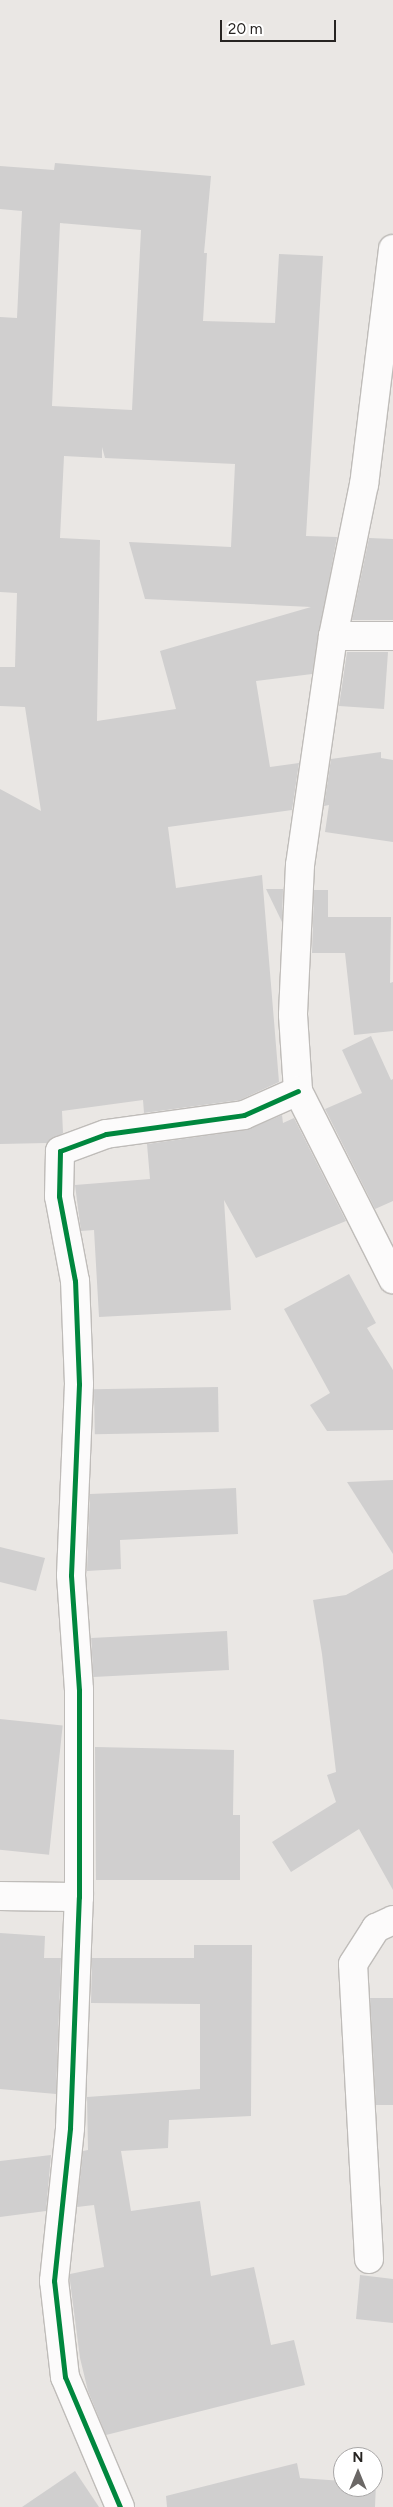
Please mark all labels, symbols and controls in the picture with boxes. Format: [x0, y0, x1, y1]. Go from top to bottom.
scale bar [223, 10, 339, 42]
text: 20 m [228, 20, 262, 38]
north arrow [333, 2447, 383, 2497]
text: N [353, 2449, 363, 2466]

